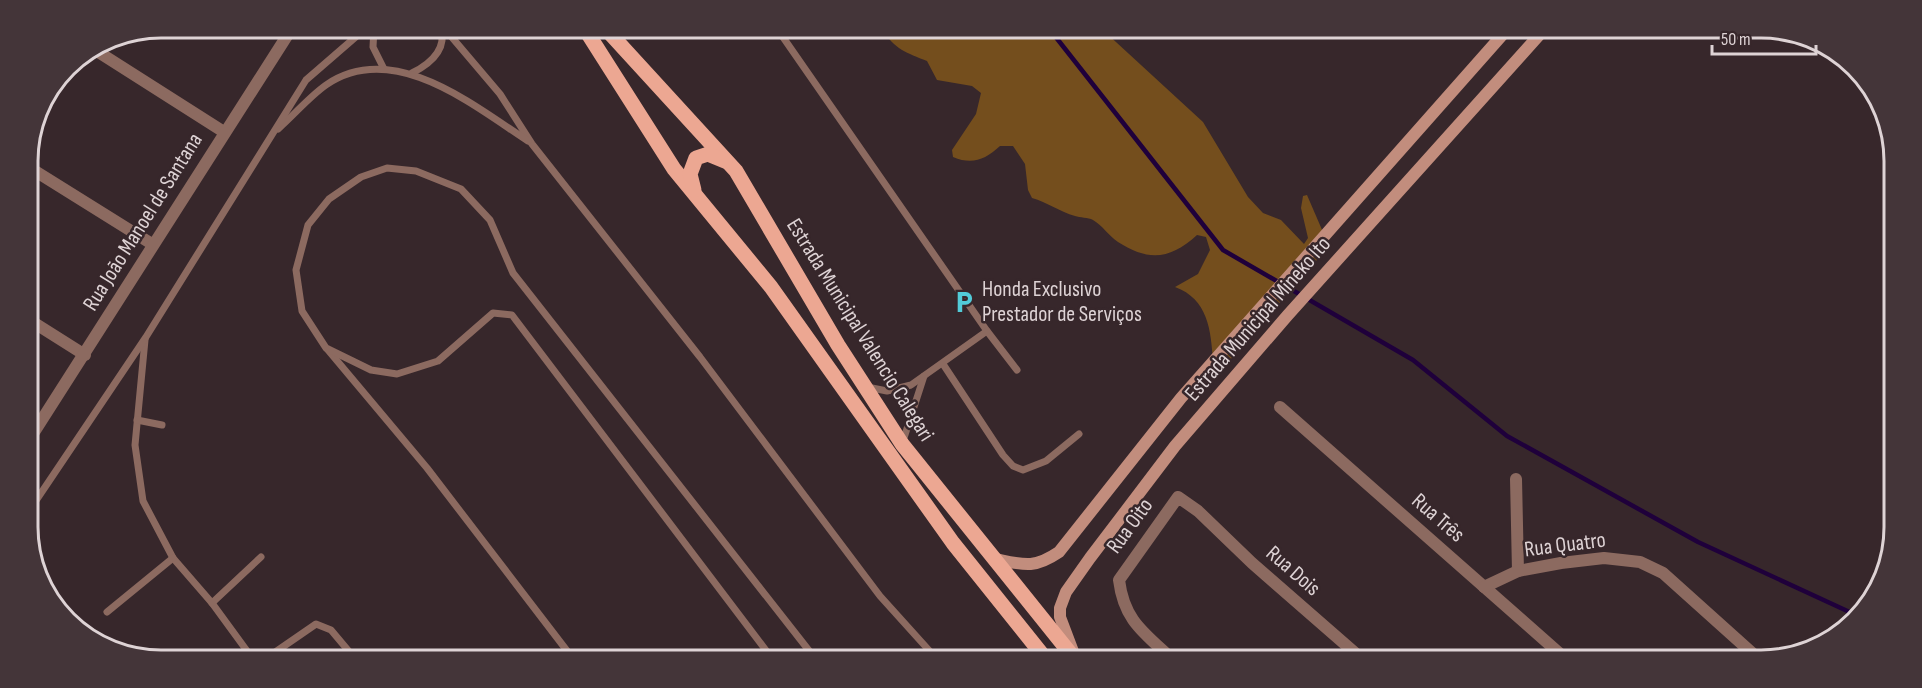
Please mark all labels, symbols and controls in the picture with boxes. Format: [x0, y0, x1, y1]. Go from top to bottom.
scale bar [1712, 18, 1816, 56]
text: 50 m [1721, 29, 1751, 50]
street label: Rua João Manoel de Santana [77, 128, 209, 316]
street label: Estrada Municipal Valencio Calegari [780, 214, 940, 446]
street label: Estrada Municipal Mineko Ito [1179, 231, 1337, 407]
place label: Honda Exclusivo Prestador de Serviços [982, 276, 1142, 328]
parking icon: Honda Exclusivo Prestador de Serviços [951, 289, 977, 315]
street label: Rua Três [1406, 488, 1470, 548]
street label: Rua Oito [1101, 493, 1159, 559]
street label: Rua Quatro [1523, 527, 1607, 563]
street label: Rua Dois [1260, 540, 1326, 602]

